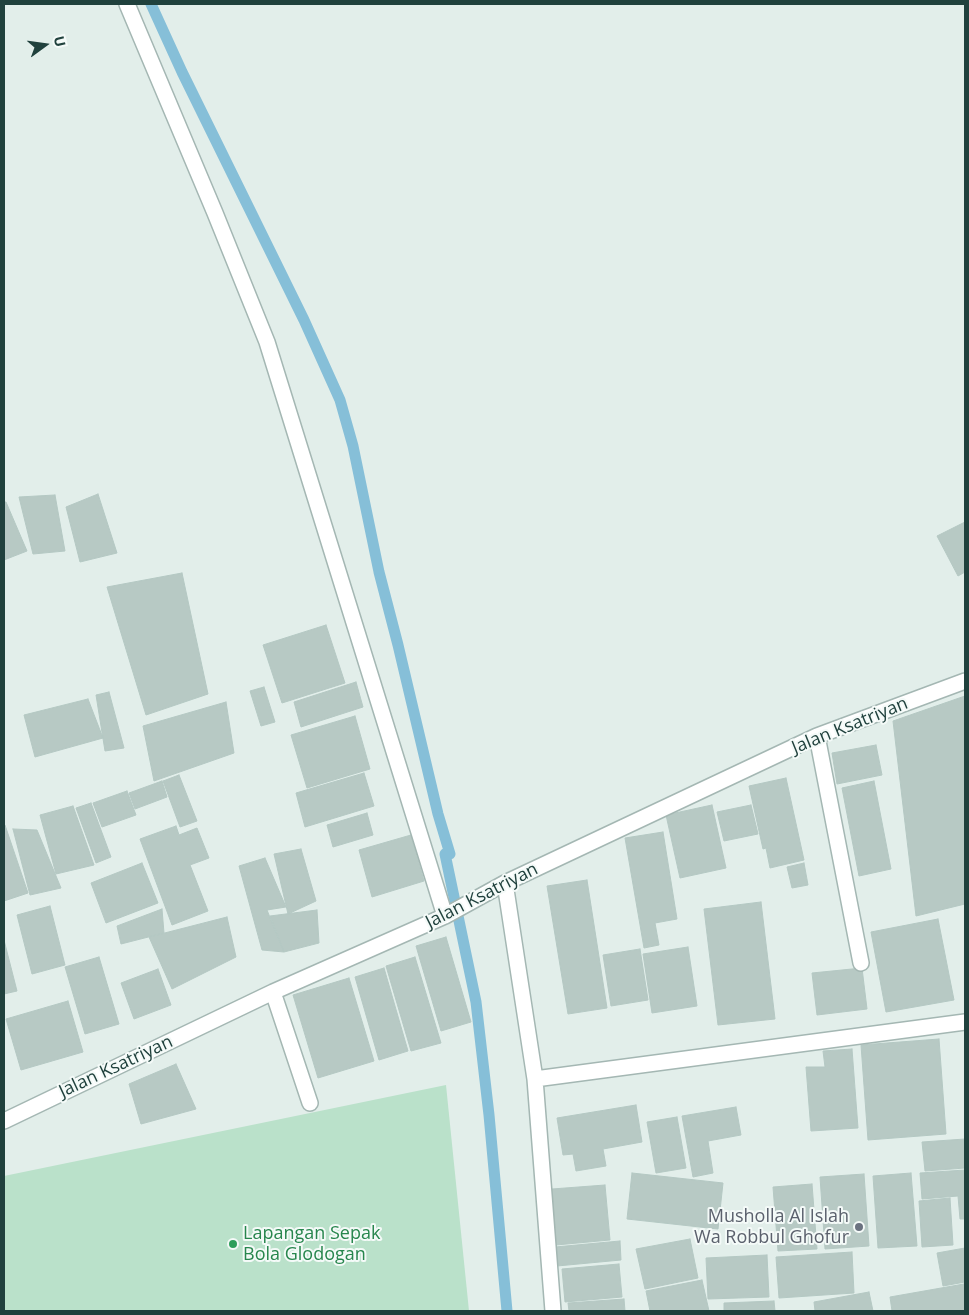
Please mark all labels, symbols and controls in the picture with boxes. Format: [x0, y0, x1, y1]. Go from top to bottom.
north arrow [20, 20, 70, 70]
text: U [50, 34, 71, 49]
street label: Jalan Ksatriyan [789, 693, 911, 759]
street label: Jalan Ksatriyan [422, 858, 542, 934]
street label: Jalan Ksatriyan [56, 1031, 176, 1103]
place label: Musholla Al Islah Wa Robbul Ghofur [694, 1206, 849, 1248]
marker: Musholla Al Islah Wa Robbul Ghofur [853, 1221, 865, 1233]
place label: Lapangan Sepak Bola Glodogan [243, 1223, 380, 1266]
marker: Lapangan Sepak Bola Glodogan [227, 1238, 239, 1250]

